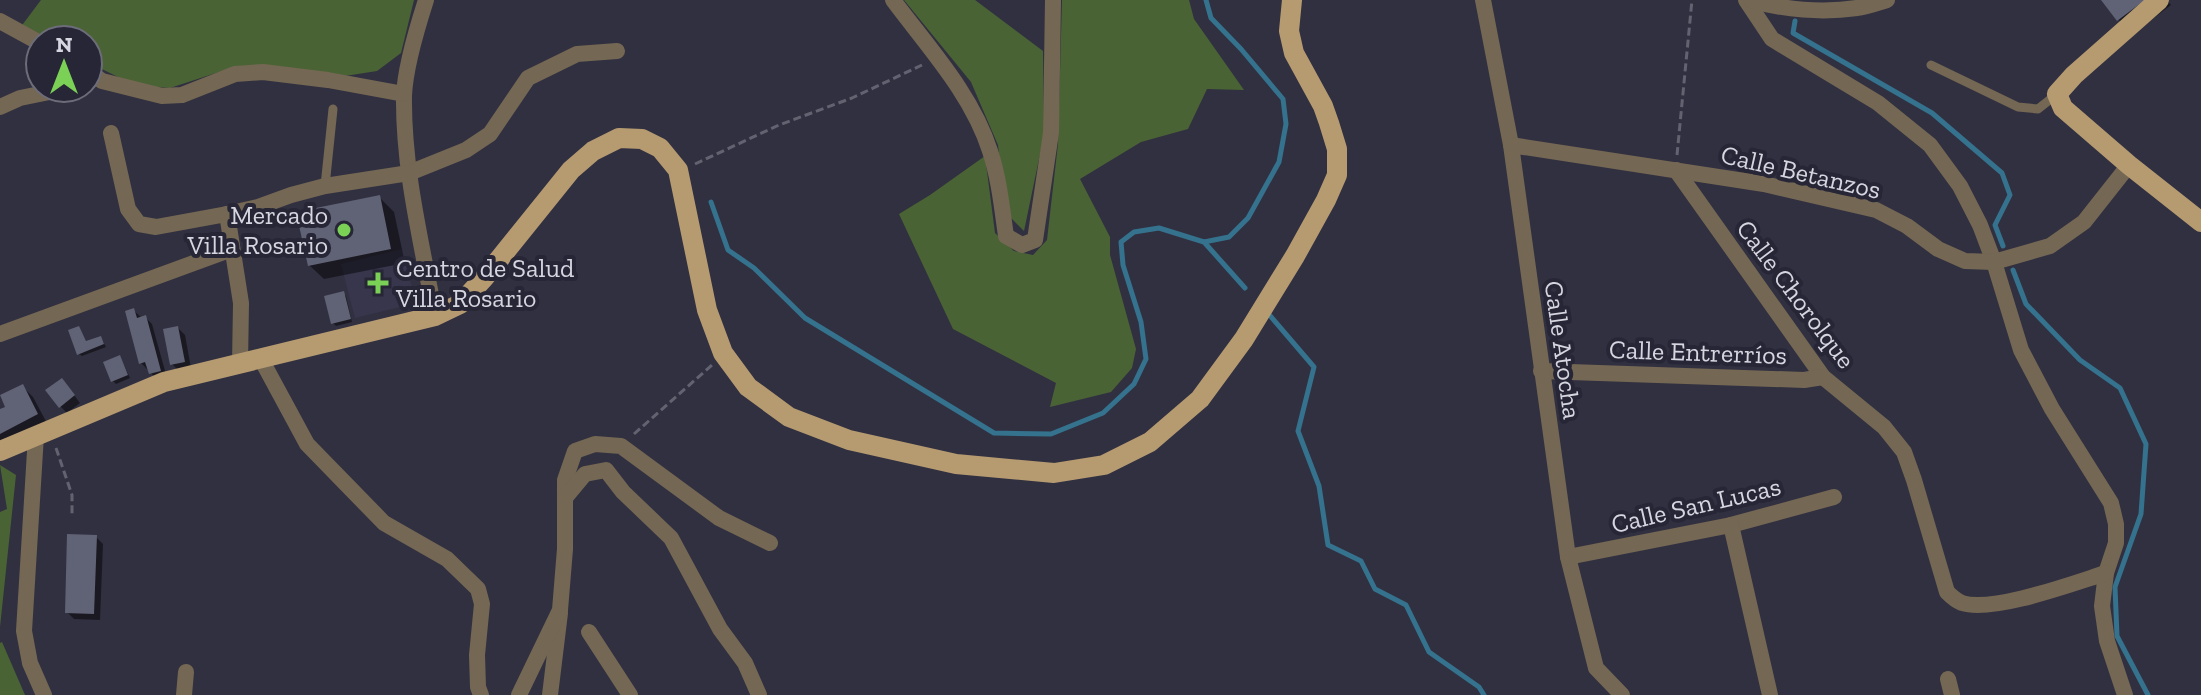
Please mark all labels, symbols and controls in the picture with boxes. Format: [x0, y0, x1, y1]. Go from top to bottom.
north arrow [24, 24, 104, 104]
text: N [56, 31, 73, 58]
street label: Calle Betanzos [1718, 138, 1884, 206]
place label: Mercado Villa Rosario [187, 199, 328, 261]
street label: Calle Chorolque [1730, 213, 1862, 375]
marker: Mercado Villa Rosario [335, 221, 353, 239]
place label: Centro de Salud Villa Rosario [395, 252, 574, 314]
marker: Centro de Salud Villa Rosario [367, 272, 389, 294]
street label: Calle Atocha [1537, 279, 1589, 422]
street label: Calle Entrerríos [1608, 333, 1788, 371]
street label: Calle San Lucas [1608, 470, 1784, 540]

